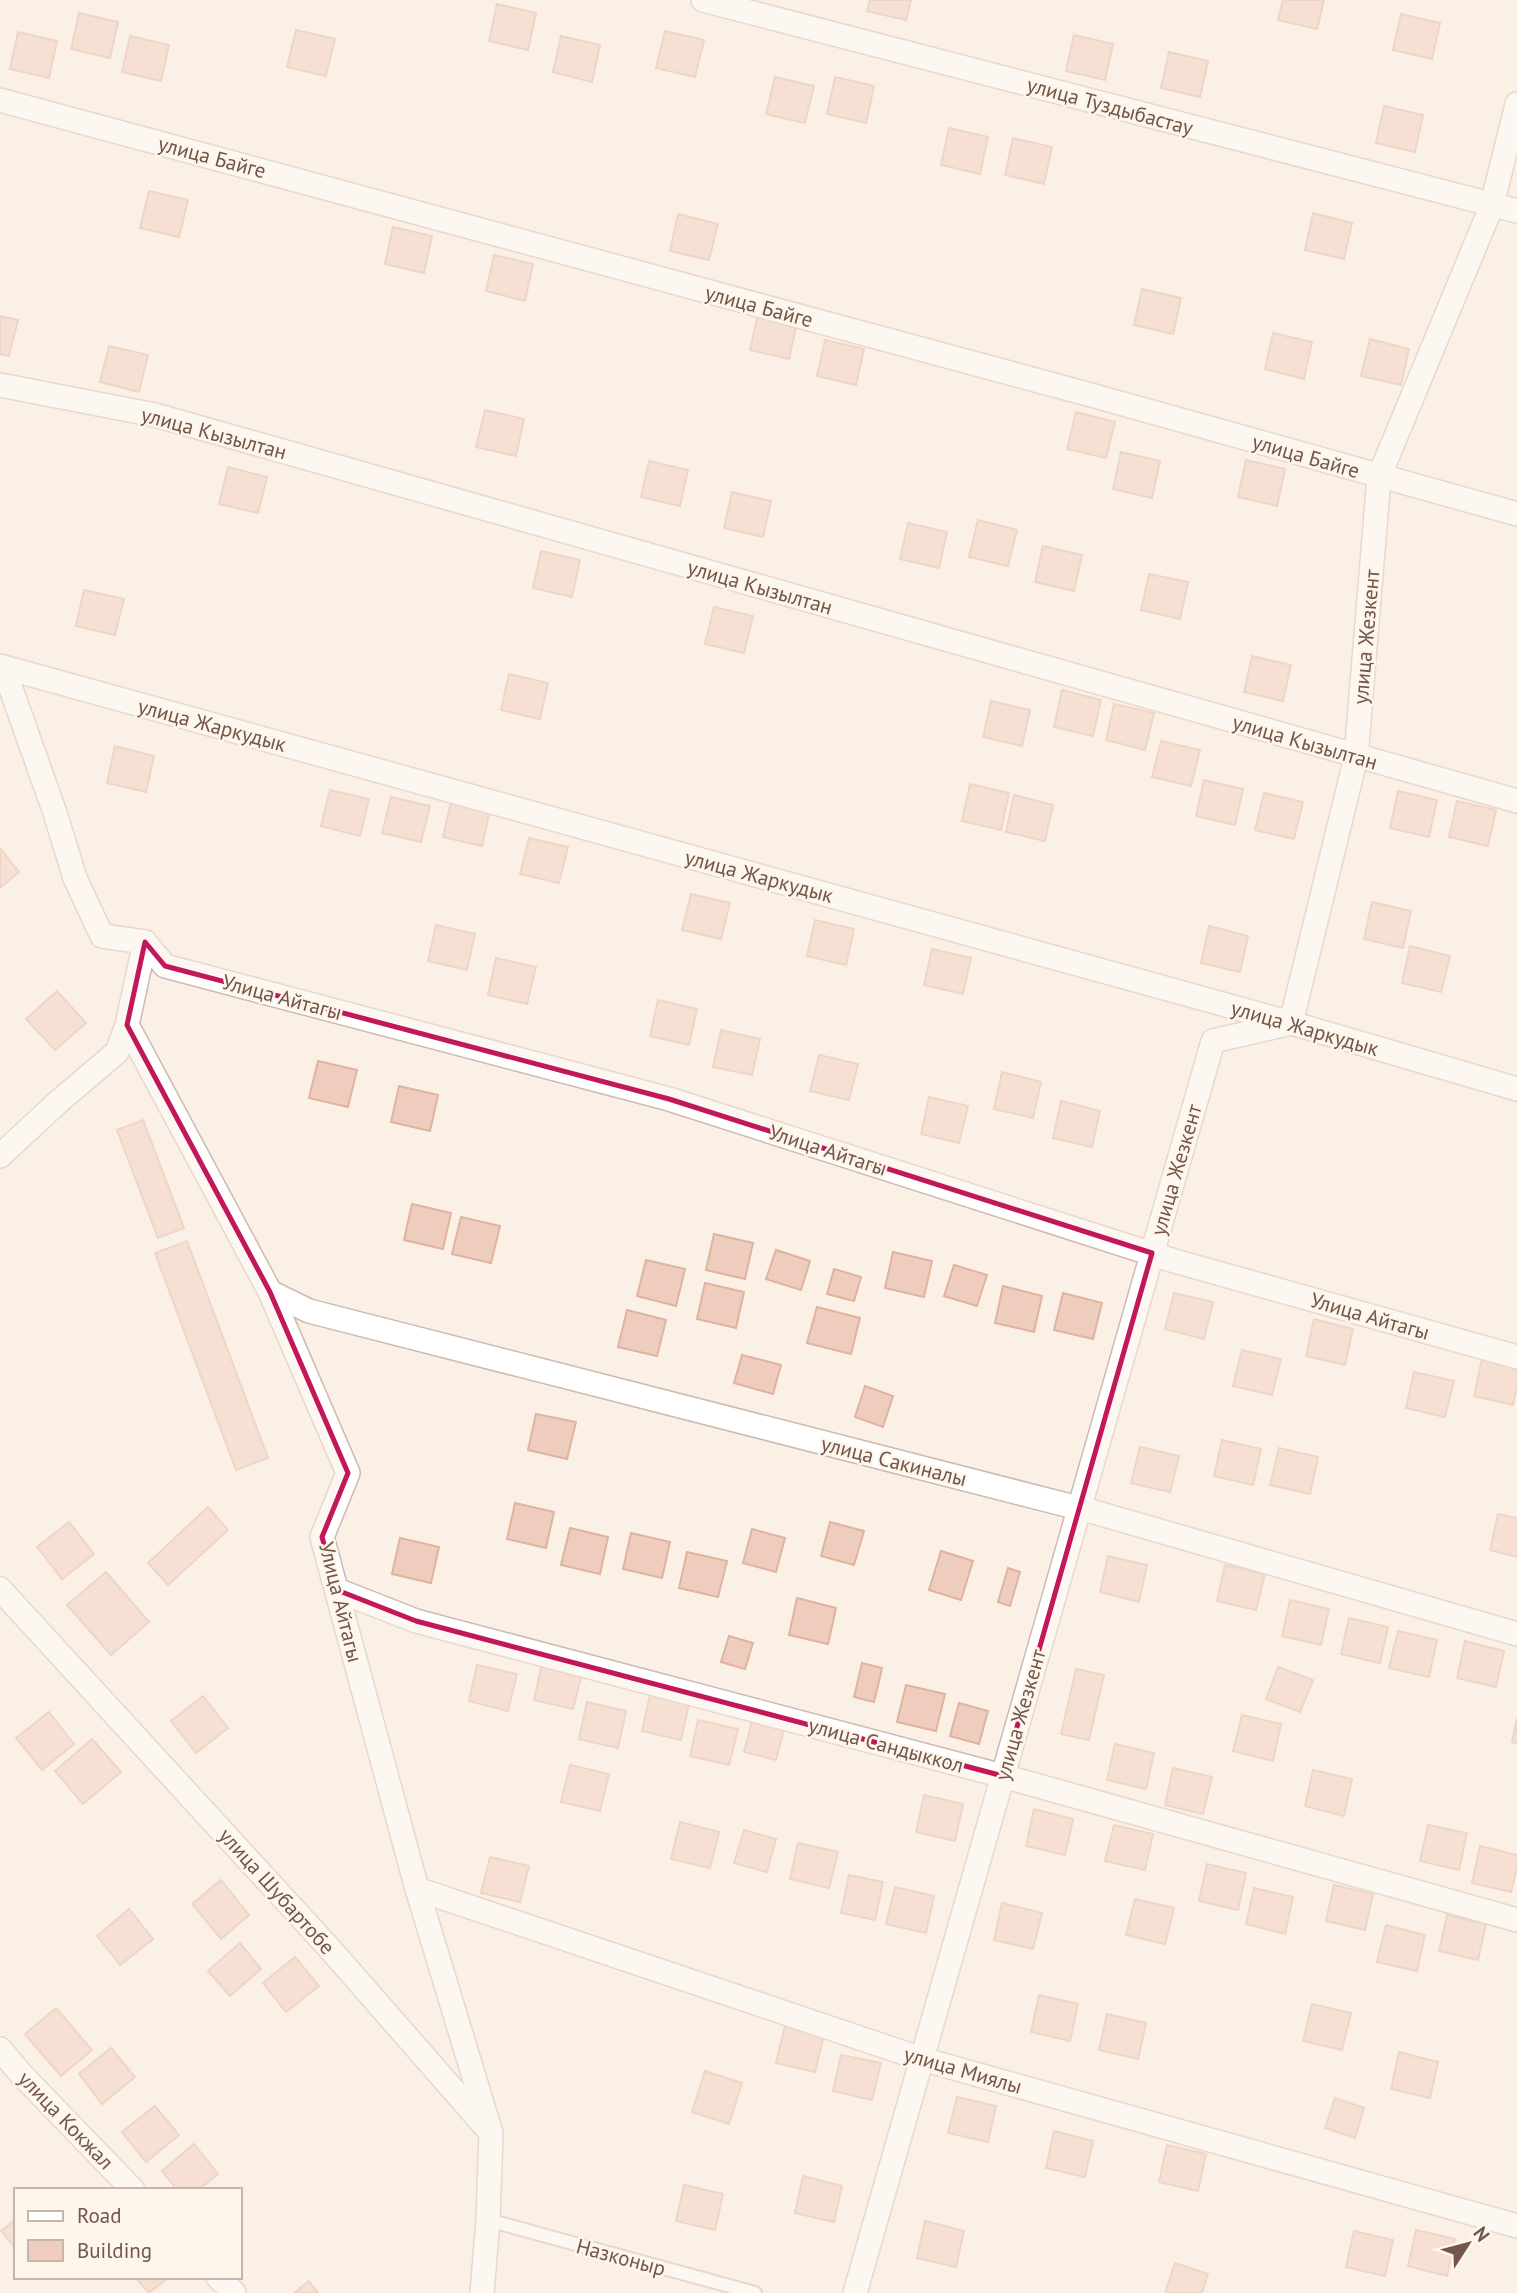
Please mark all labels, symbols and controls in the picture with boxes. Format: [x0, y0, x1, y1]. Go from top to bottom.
street label: улица Туздыбастау [1024, 71, 1196, 141]
street label: улица Байге [155, 130, 269, 184]
street label: улица Байге [702, 279, 816, 333]
street label: улица Кызылтан [138, 401, 290, 465]
street label: улица Байге [1249, 428, 1363, 484]
street label: улица Кызылтан [684, 553, 836, 621]
street label: улица Жезкент [1347, 568, 1385, 706]
street label: улица Жаркудык [135, 692, 289, 758]
street label: улица Кызылтан [1229, 708, 1381, 776]
street label: улица Жаркудык [682, 843, 836, 909]
street label: Улица Айтагы [219, 968, 345, 1026]
street label: улица Жаркудык [1228, 994, 1382, 1062]
street label: улица Жезкент [1144, 1101, 1208, 1239]
street label: Улица Айтагы [765, 1118, 891, 1182]
street label: Улица Айтагы [1307, 1286, 1433, 1346]
street label: улица Сакиналы [818, 1430, 970, 1492]
street label: Улица Айтагы [313, 1539, 369, 1665]
street label: улица Жезкент [988, 1646, 1052, 1784]
street label: улица Сандыккол [805, 1711, 967, 1779]
street label: улица Шубартобе [213, 1822, 341, 1960]
street label: улица Миялы [901, 2040, 1025, 2100]
street label: улица Кокжал [12, 2065, 120, 2175]
legend [14, 2188, 242, 2279]
text: Road [77, 2202, 121, 2229]
north arrow [1433, 2209, 1503, 2279]
text: N [1468, 2222, 1495, 2246]
street label: Назконыр [573, 2232, 669, 2282]
text: Building [77, 2237, 152, 2264]

